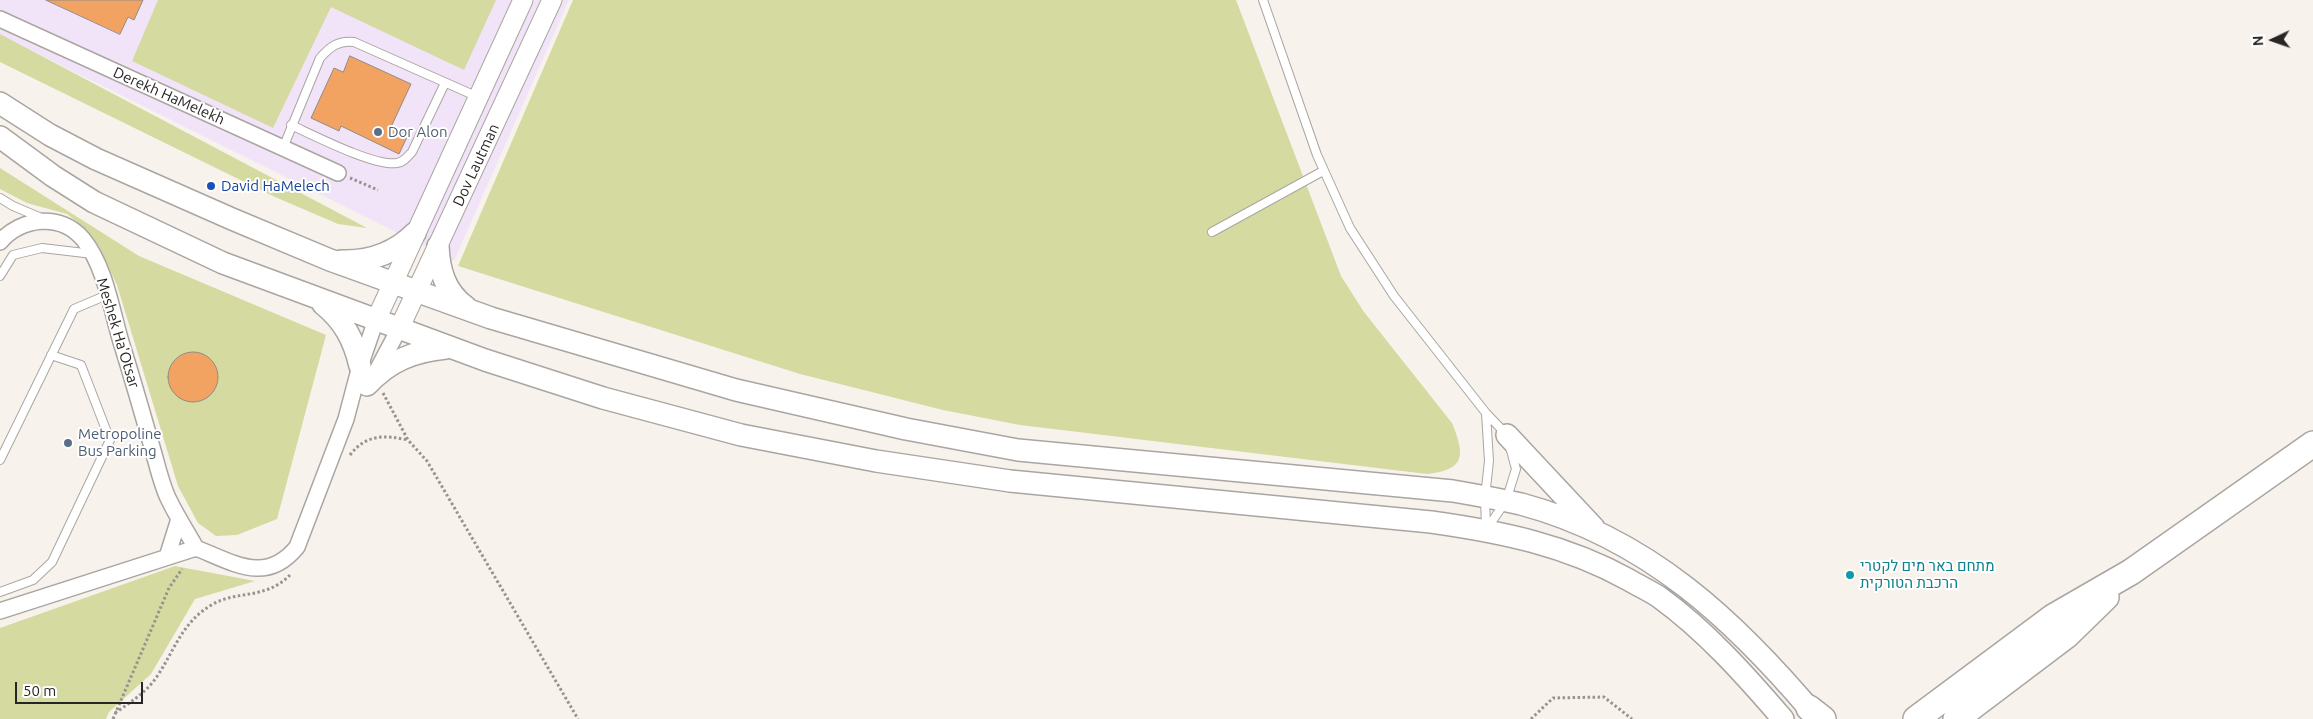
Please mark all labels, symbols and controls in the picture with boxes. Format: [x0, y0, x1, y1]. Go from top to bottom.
north arrow [2248, 15, 2298, 65]
text: N [2250, 35, 2266, 46]
street label: Derekh HaMelekh [110, 63, 228, 129]
street label: Dov Lautman [449, 121, 503, 209]
place label: Dor Alon [388, 123, 448, 141]
marker: Dor Alon [372, 126, 384, 138]
place label: David HaMelech [221, 177, 330, 195]
marker: David HaMelech [205, 180, 217, 192]
street label: Meshek Ha'Otsar [93, 276, 143, 390]
place label: Metropoline Bus Parking [78, 425, 162, 460]
marker: Metropoline Bus Parking [62, 437, 74, 449]
place label: מתחם באר מים לקטרי הרכבת הטורקית [1860, 557, 1994, 592]
marker: מתחם באר מים לקטרי הרכבת הטורקית [1844, 569, 1856, 581]
scale bar [18, 672, 145, 704]
text: 50 m [23, 682, 56, 699]

